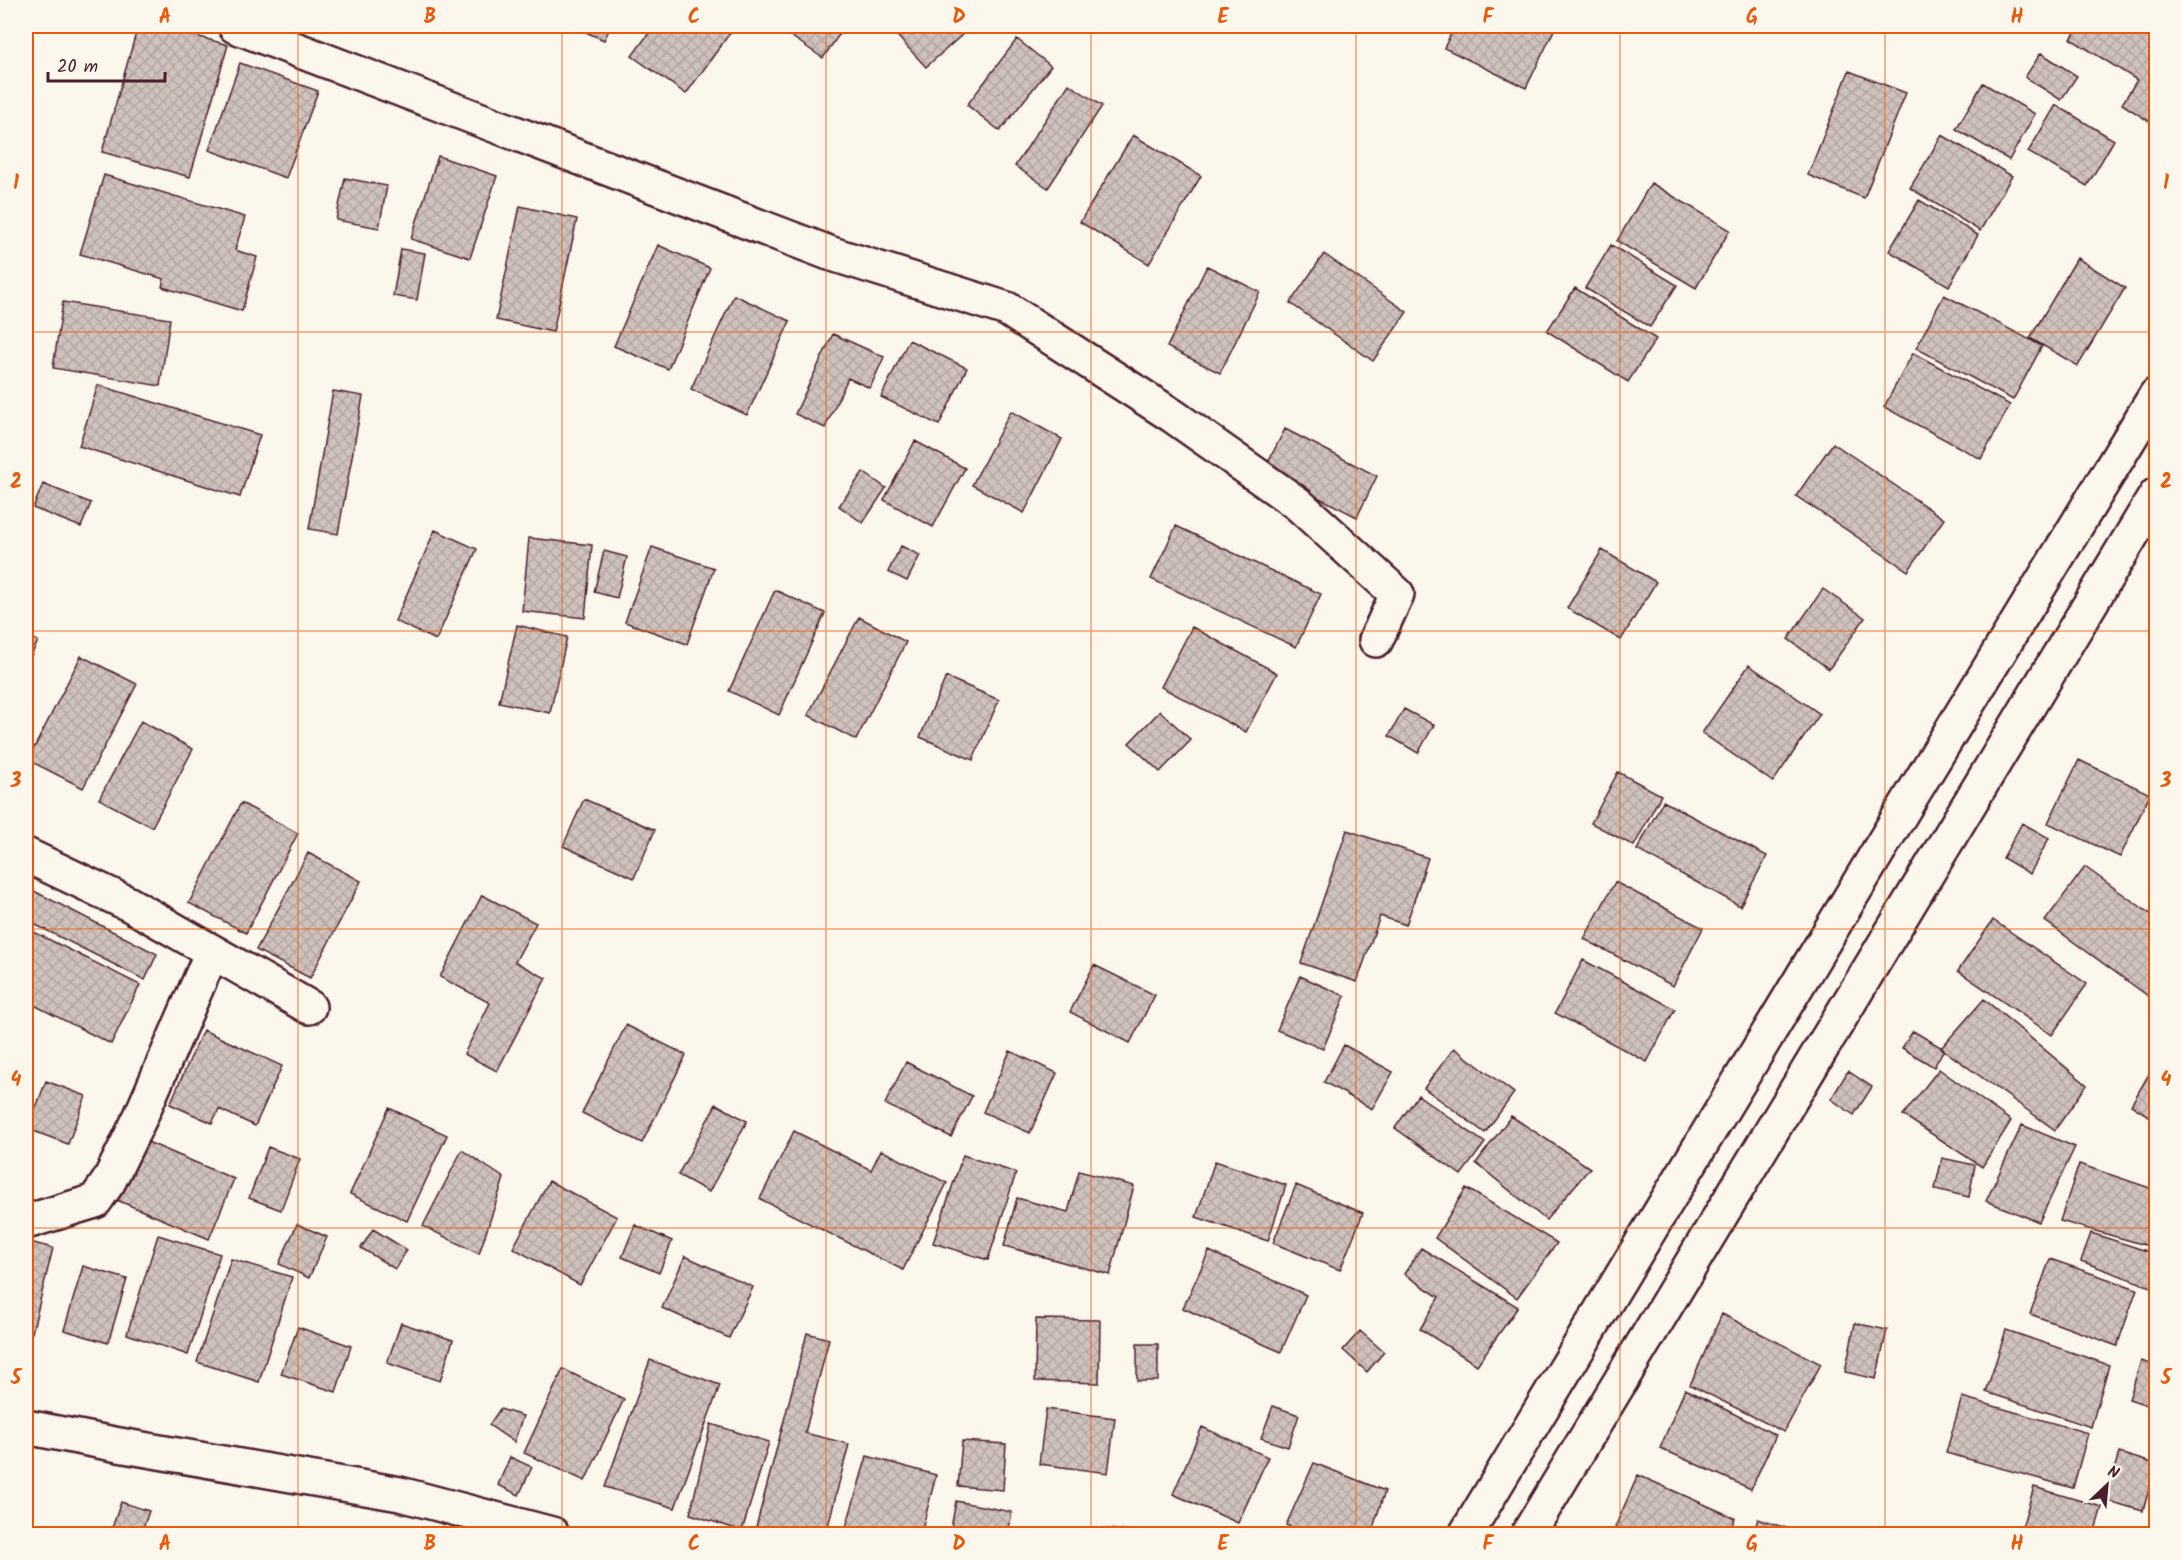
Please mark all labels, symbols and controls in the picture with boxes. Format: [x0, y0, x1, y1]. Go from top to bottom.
text: A [159, 2, 171, 34]
text: B [424, 2, 436, 34]
text: C [688, 2, 700, 34]
text: D [952, 2, 966, 34]
text: E [1217, 2, 1229, 34]
text: F [1483, 2, 1495, 34]
text: G [1746, 2, 1758, 34]
text: H [2010, 2, 2024, 34]
scale bar [48, 45, 165, 83]
text: 20 m [57, 53, 98, 82]
text: 1 [13, 168, 19, 200]
text: 1 [2163, 168, 2169, 200]
text: 2 [10, 467, 22, 499]
text: 2 [2160, 467, 2172, 499]
text: 3 [10, 766, 22, 798]
text: 3 [2160, 766, 2172, 798]
text: 4 [11, 1065, 22, 1097]
text: 4 [2161, 1065, 2172, 1097]
text: 5 [10, 1363, 23, 1395]
text: 5 [2160, 1363, 2173, 1395]
north arrow [2077, 1455, 2137, 1515]
text: N [2103, 1459, 2123, 1486]
text: A [159, 1529, 171, 1560]
text: B [424, 1529, 436, 1560]
text: C [688, 1529, 700, 1560]
text: D [952, 1529, 966, 1560]
text: E [1217, 1529, 1229, 1560]
text: F [1483, 1529, 1495, 1560]
text: G [1746, 1529, 1758, 1560]
text: H [2010, 1529, 2024, 1560]

